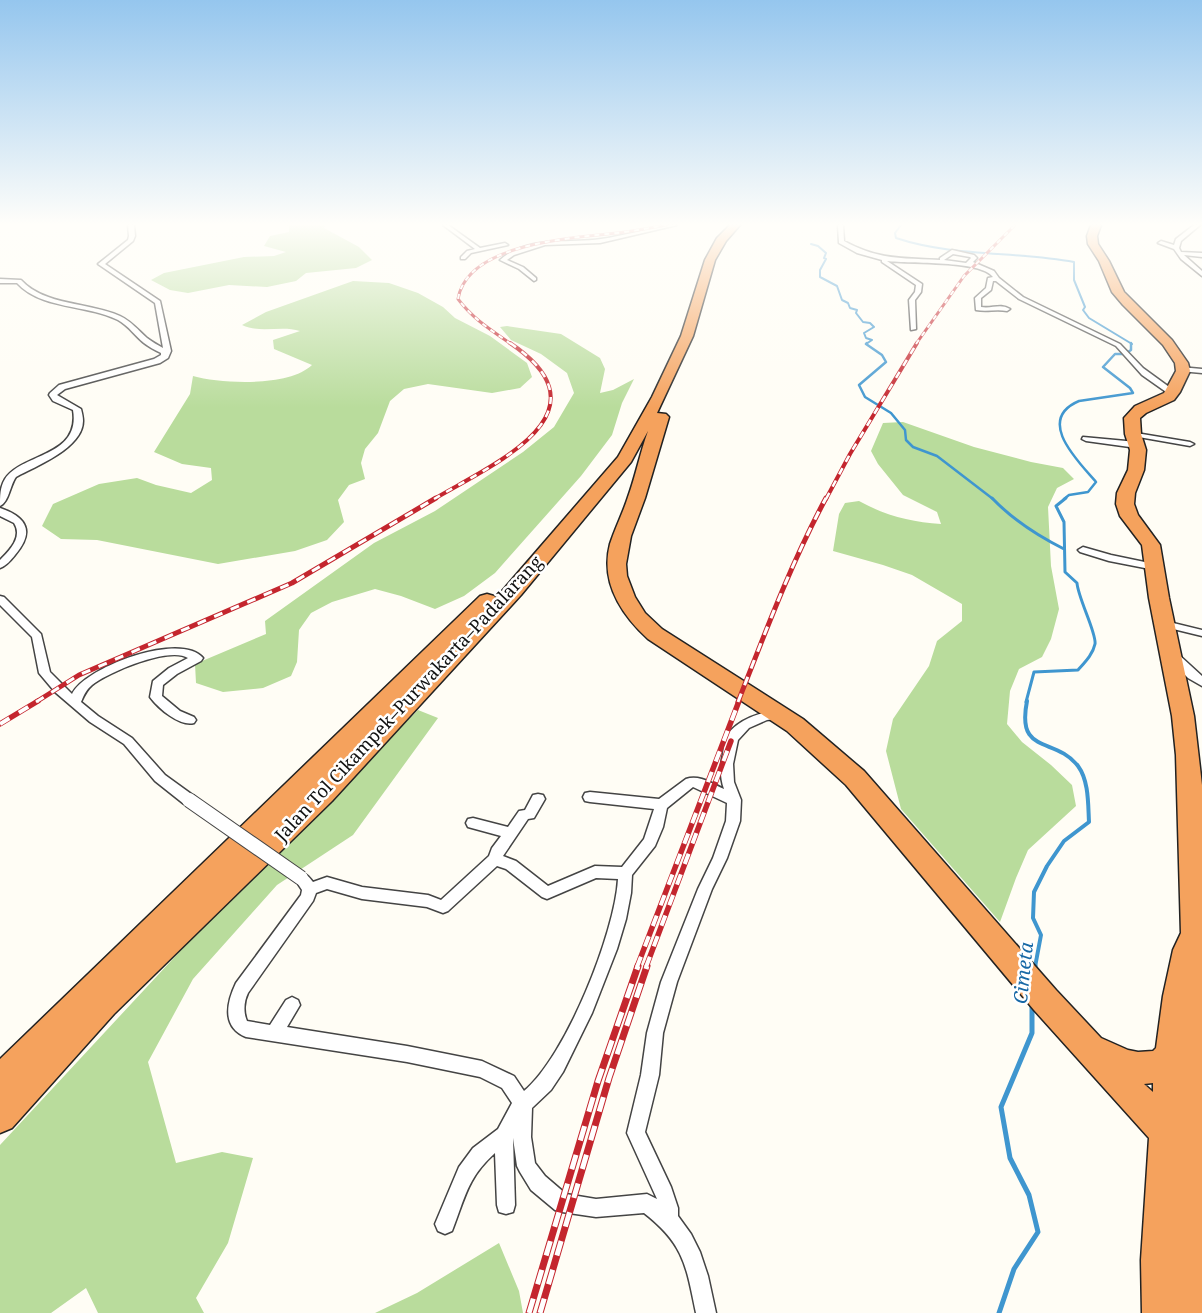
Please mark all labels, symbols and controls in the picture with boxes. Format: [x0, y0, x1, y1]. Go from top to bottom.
street label: Jalan Tol Cikampek–Purwakarta–Padalarang [268, 550, 547, 847]
water label: Cimeta [1007, 941, 1039, 1005]

